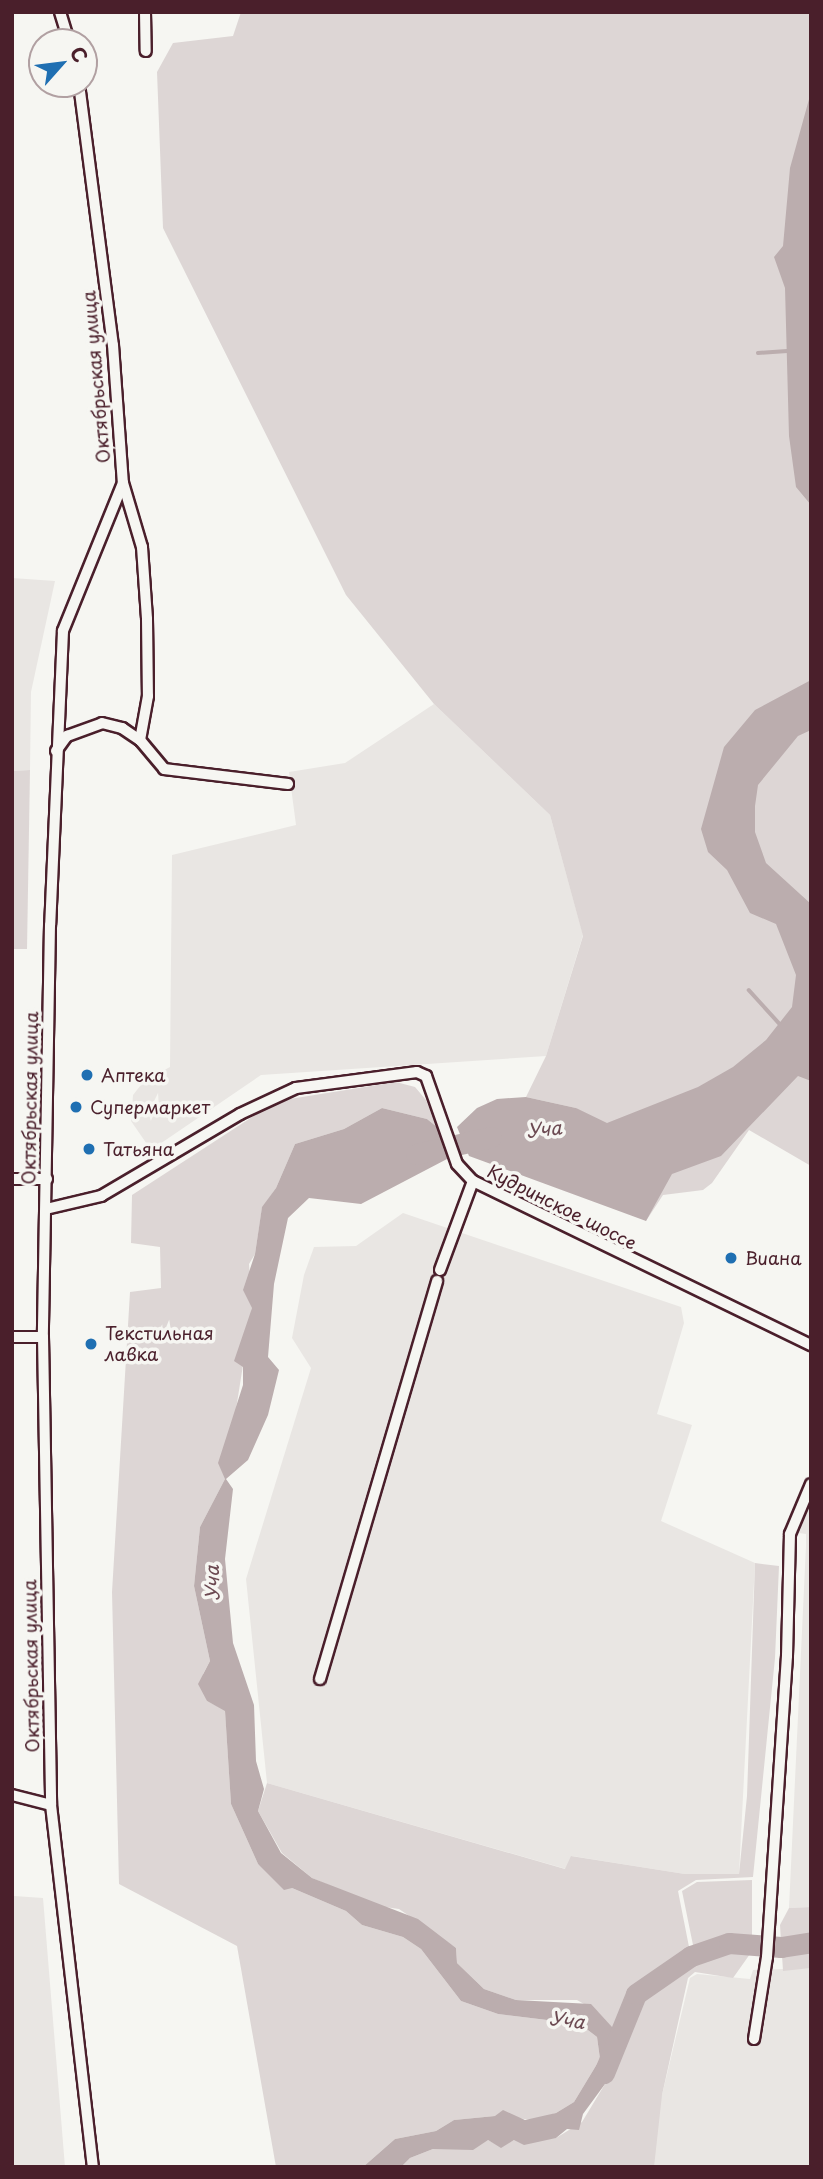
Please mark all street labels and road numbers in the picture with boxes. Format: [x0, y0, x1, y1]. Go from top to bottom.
street label: Октябрьская улица [78, 289, 114, 465]
street label: Октябрьская улица [18, 1011, 42, 1185]
street label: Кудринское шоссе [484, 1160, 640, 1254]
street label: Октябрьская улица [19, 1579, 43, 1753]

